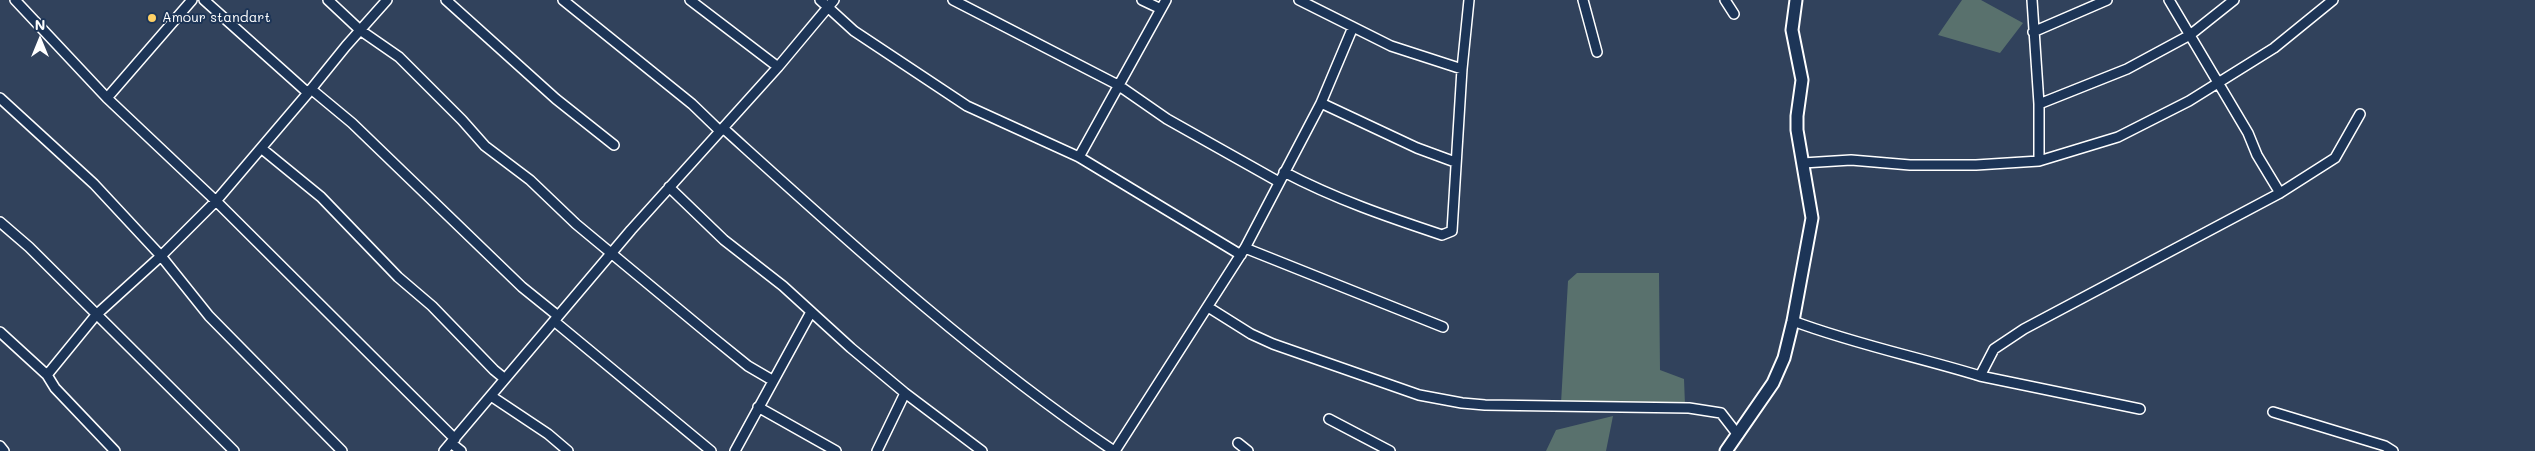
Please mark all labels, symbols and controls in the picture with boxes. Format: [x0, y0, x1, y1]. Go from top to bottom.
place label: Amour standart [162, 10, 271, 26]
marker: Amour standart [146, 12, 158, 24]
north arrow [15, 15, 65, 65]
text: N [35, 15, 45, 34]

